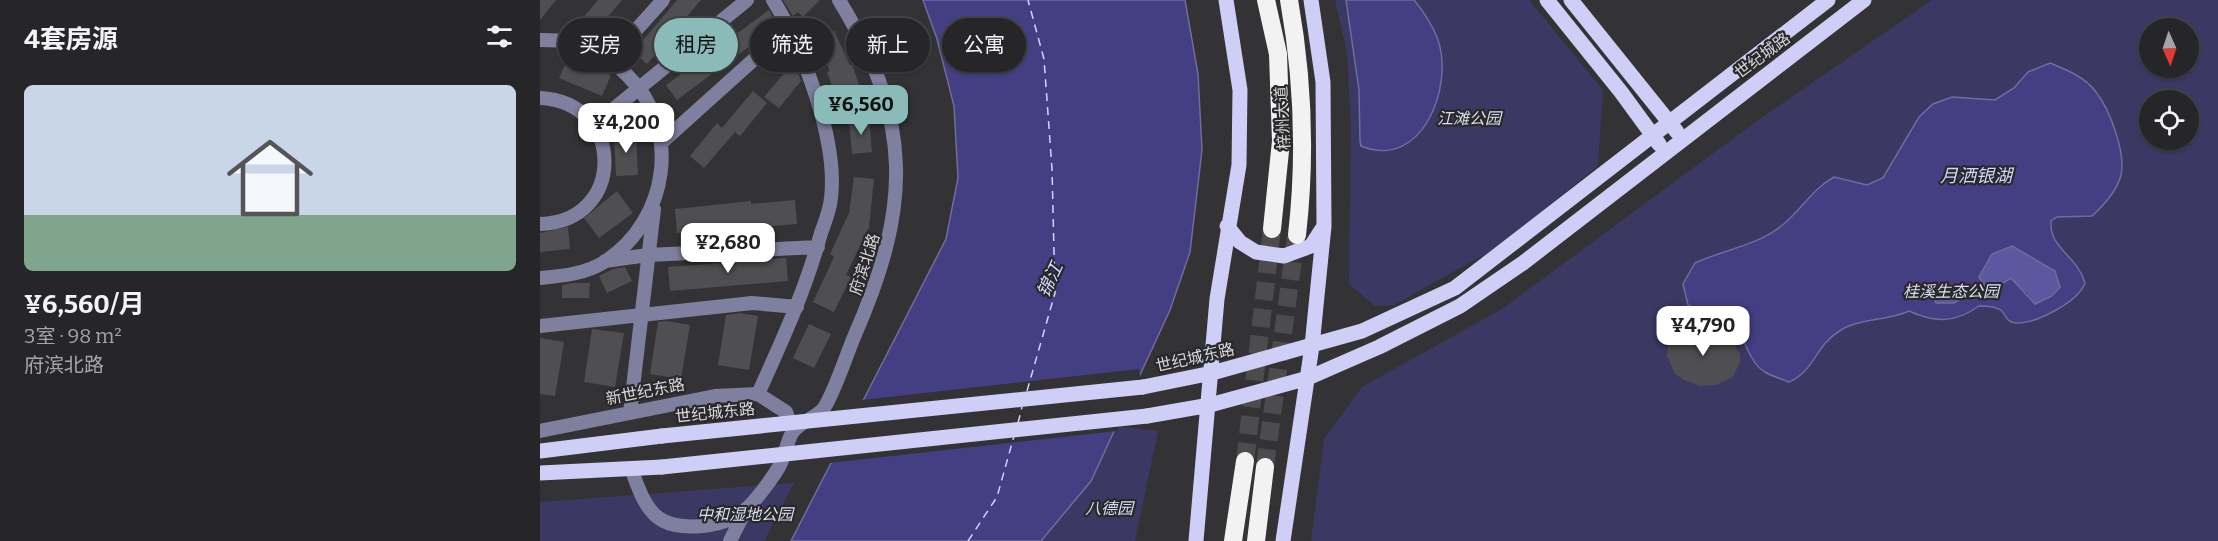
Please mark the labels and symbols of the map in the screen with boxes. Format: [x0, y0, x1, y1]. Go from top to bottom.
north arrow [2139, 18, 2199, 78]
street label: 世纪城路 [1731, 29, 1794, 82]
pin: ¥6,560 [812, 85, 910, 136]
street label: 梓州大道 [1271, 86, 1294, 150]
pin: ¥4,200 [577, 103, 675, 154]
park label: 江滩公园 [1437, 109, 1503, 128]
water label: 月洒银湖 [1940, 165, 2015, 187]
pin: ¥2,680 [679, 223, 777, 274]
street label: 府滨北路 [846, 231, 883, 298]
water label: 锦江 [1032, 257, 1068, 301]
park label: 桂溪生态公园 [1903, 282, 2001, 301]
pin: ¥4,790 [1654, 306, 1752, 357]
street label: 世纪城东路 [1154, 339, 1236, 376]
street label: 新世纪东路 [604, 375, 686, 408]
street label: 世纪城东路 [674, 399, 756, 426]
park label: 八德园 [1085, 499, 1135, 518]
park label: 中和湿地公园 [697, 505, 795, 524]

